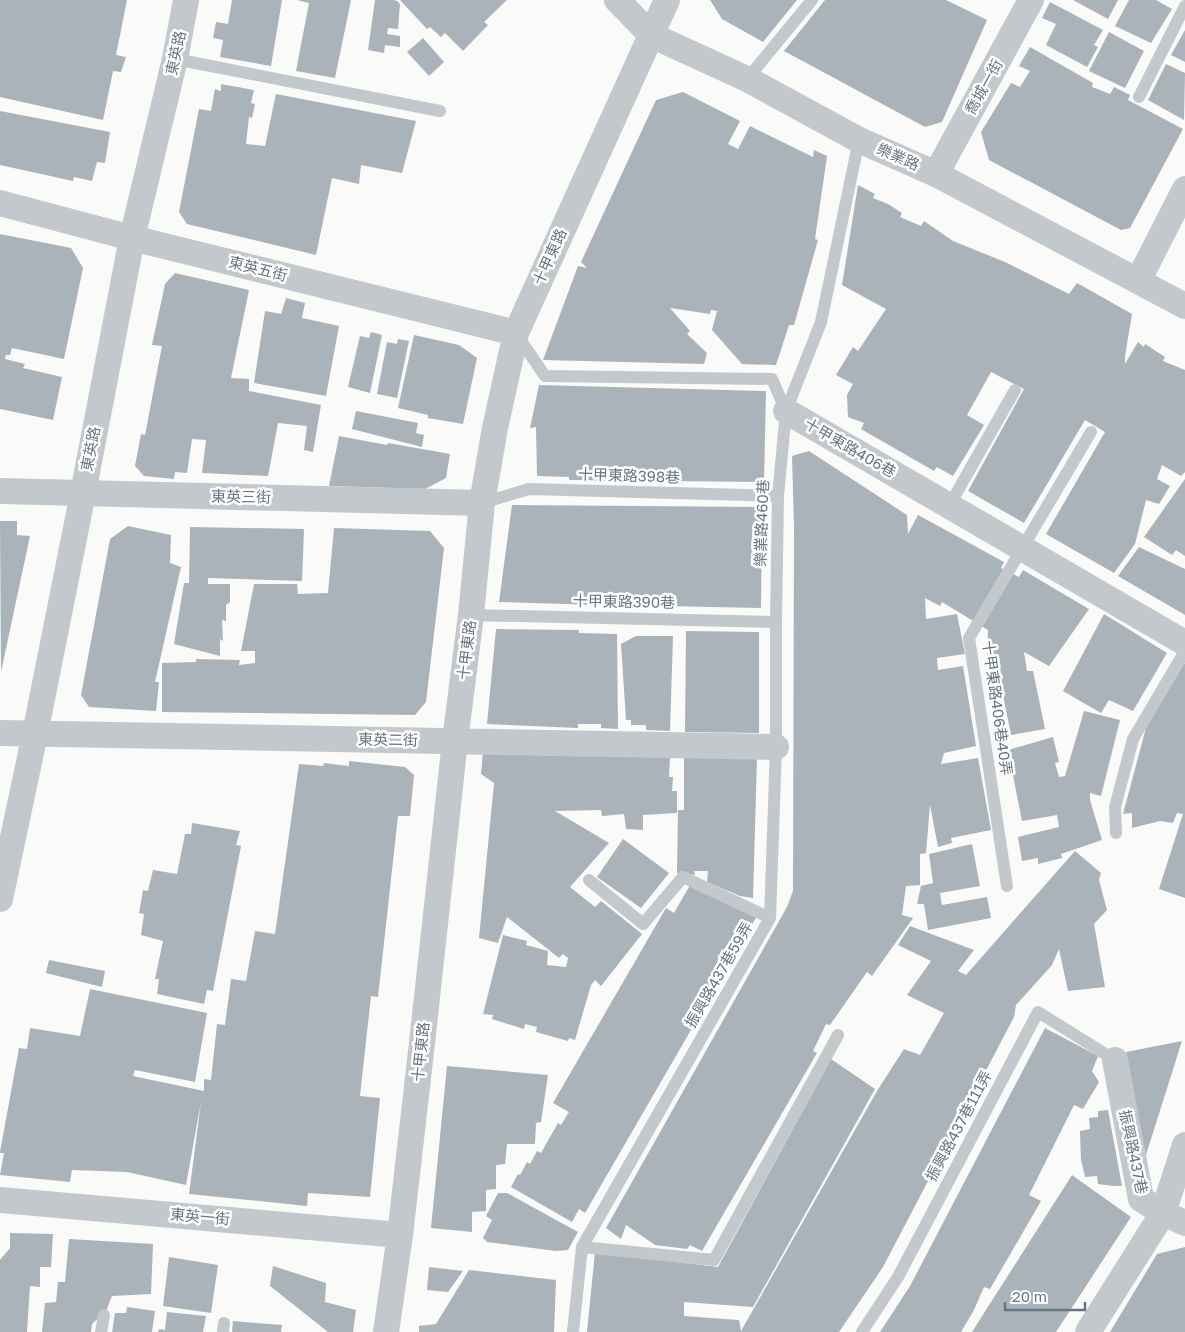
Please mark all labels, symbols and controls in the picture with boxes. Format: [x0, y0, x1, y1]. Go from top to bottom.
street label: 東英路 [162, 29, 189, 77]
street label: 喬城一街 [961, 56, 1006, 117]
street label: 樂業路 [874, 139, 923, 173]
street label: 十甲東路 [529, 226, 570, 288]
street label: 東英五街 [227, 252, 290, 284]
street label: 十甲東路406巷 [802, 414, 899, 481]
street label: 東英路 [77, 425, 103, 473]
street label: 十甲東路398巷 [578, 464, 680, 486]
street label: 樂業路460巷 [750, 479, 772, 567]
street label: 東英三街 [211, 486, 271, 506]
street label: 十甲東路390巷 [573, 591, 675, 611]
street label: 十甲東路 [453, 619, 479, 681]
street label: 十甲東路406巷40弄 [980, 639, 1016, 776]
street label: 東英二街 [358, 729, 418, 749]
street label: 振興路437巷59弄 [681, 919, 756, 1030]
street label: 十甲東路 [408, 1021, 432, 1083]
street label: 振興路437巷111弄 [921, 1067, 995, 1184]
street label: 振興路437巷 [1116, 1108, 1152, 1196]
street label: 東英一街 [169, 1204, 231, 1228]
scale bar [1005, 1280, 1085, 1312]
text: 20 m [1012, 1287, 1047, 1305]

